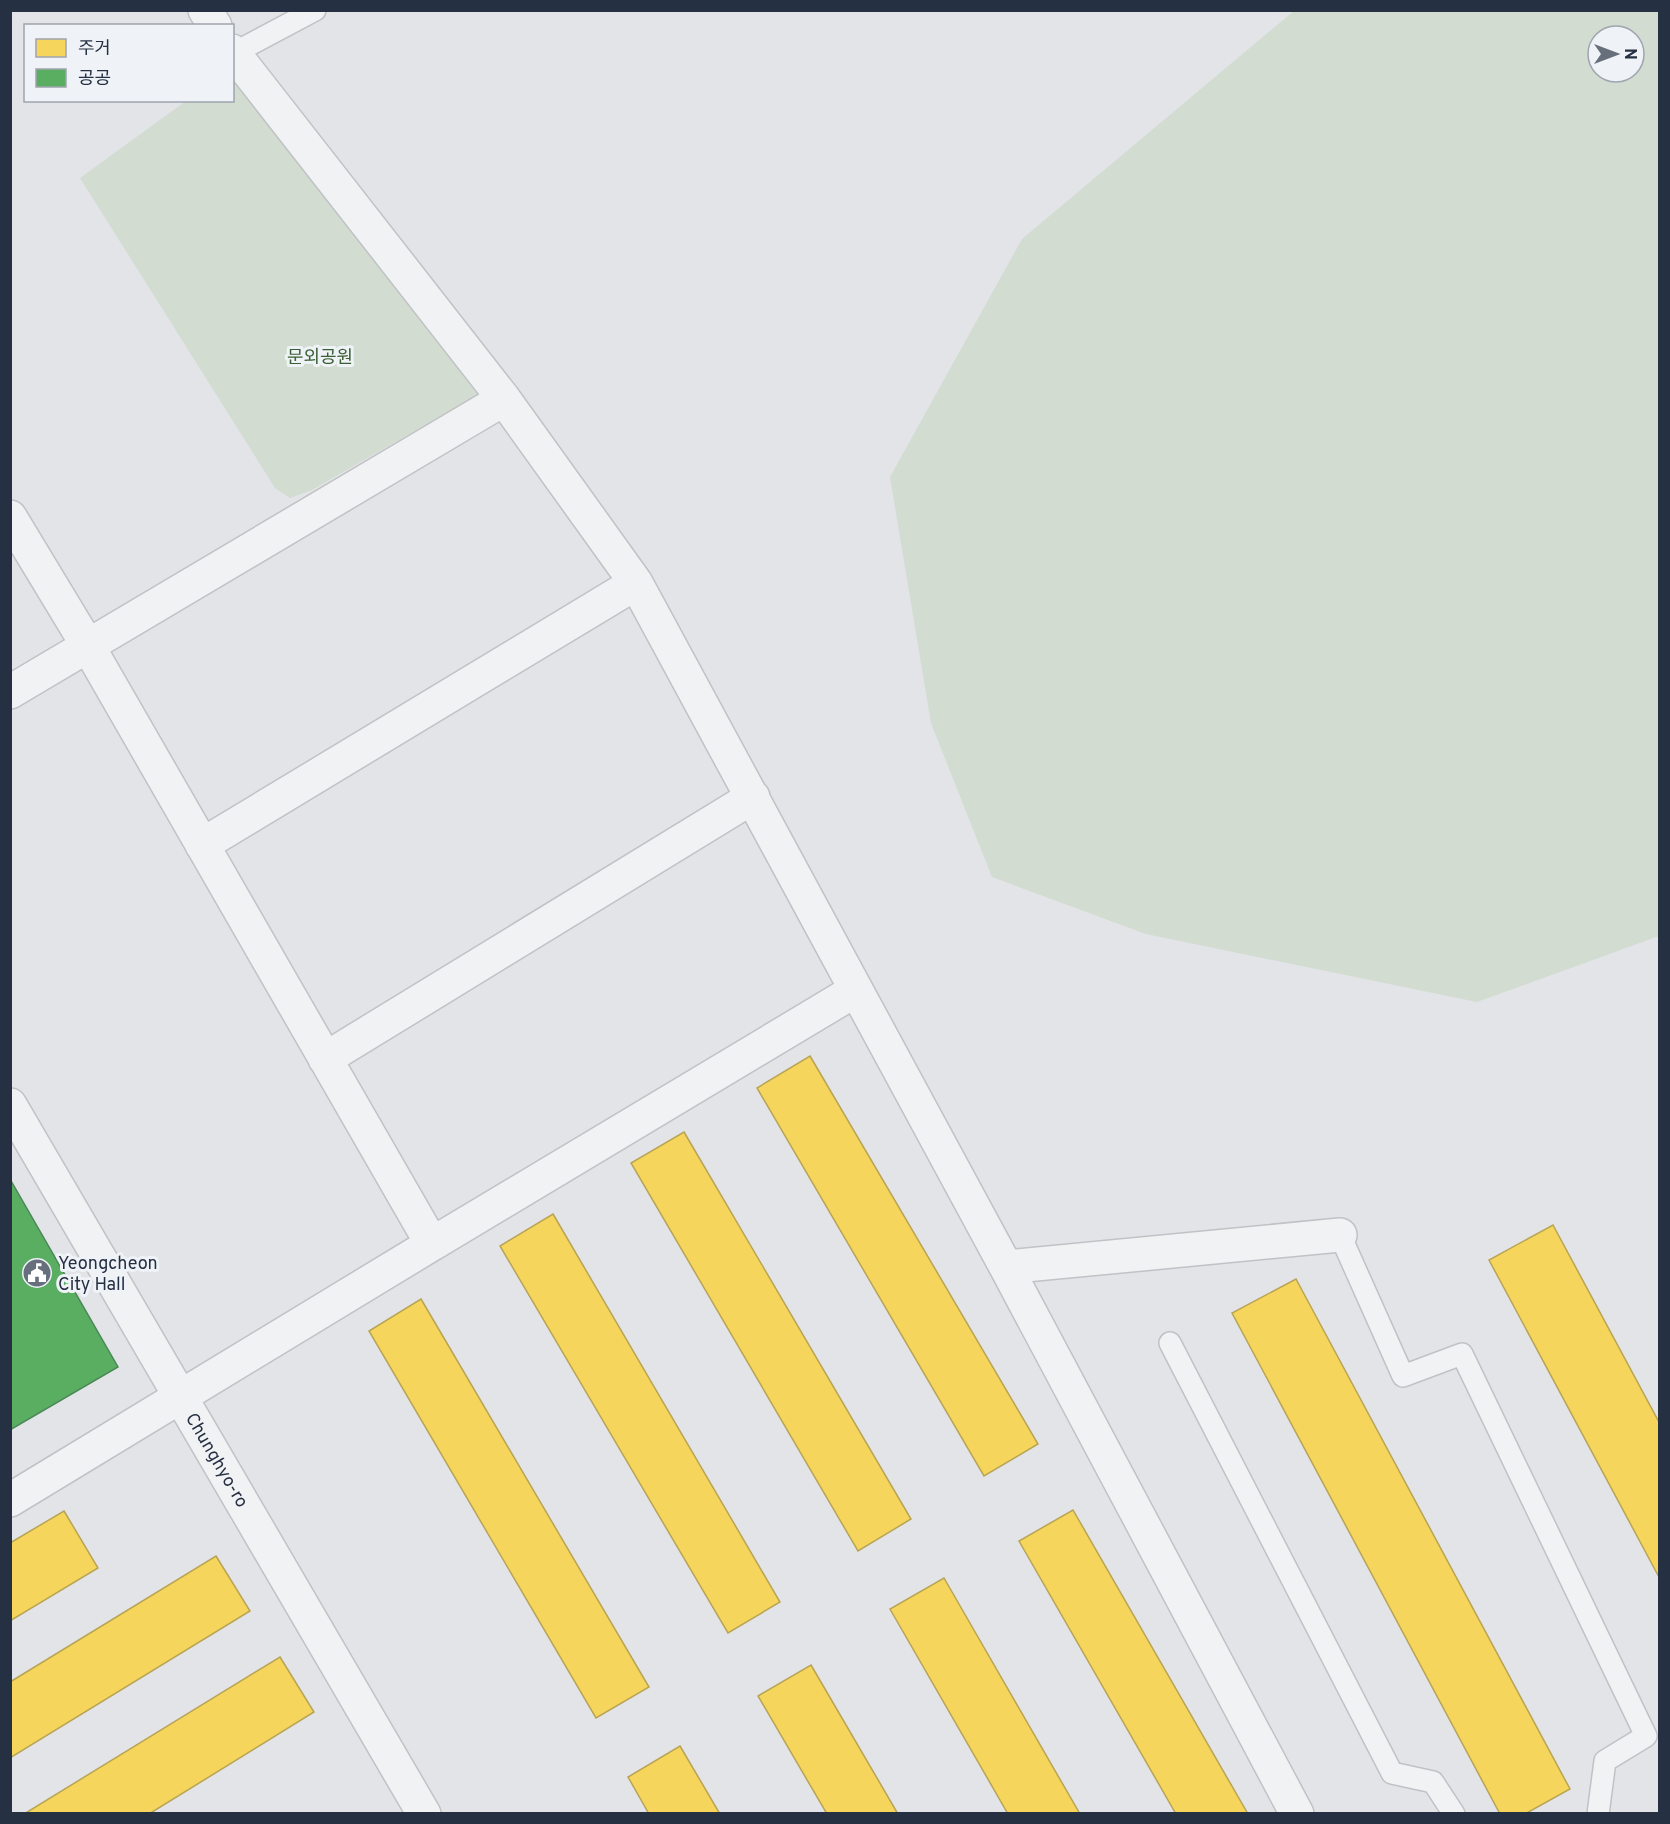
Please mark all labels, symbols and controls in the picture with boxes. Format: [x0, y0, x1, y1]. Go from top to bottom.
legend [24, 24, 234, 102]
north arrow [1586, 24, 1646, 84]
text: 주거 [78, 38, 111, 61]
text: N [1619, 48, 1639, 60]
text: 공공 [78, 68, 111, 91]
park label: 문외공원 [287, 347, 353, 370]
place label: Yeongcheon City Hall [58, 1253, 158, 1297]
public building icon: Yeongcheon City Hall [21, 1257, 53, 1289]
street label: Chunghyo-ro [179, 1409, 253, 1512]

